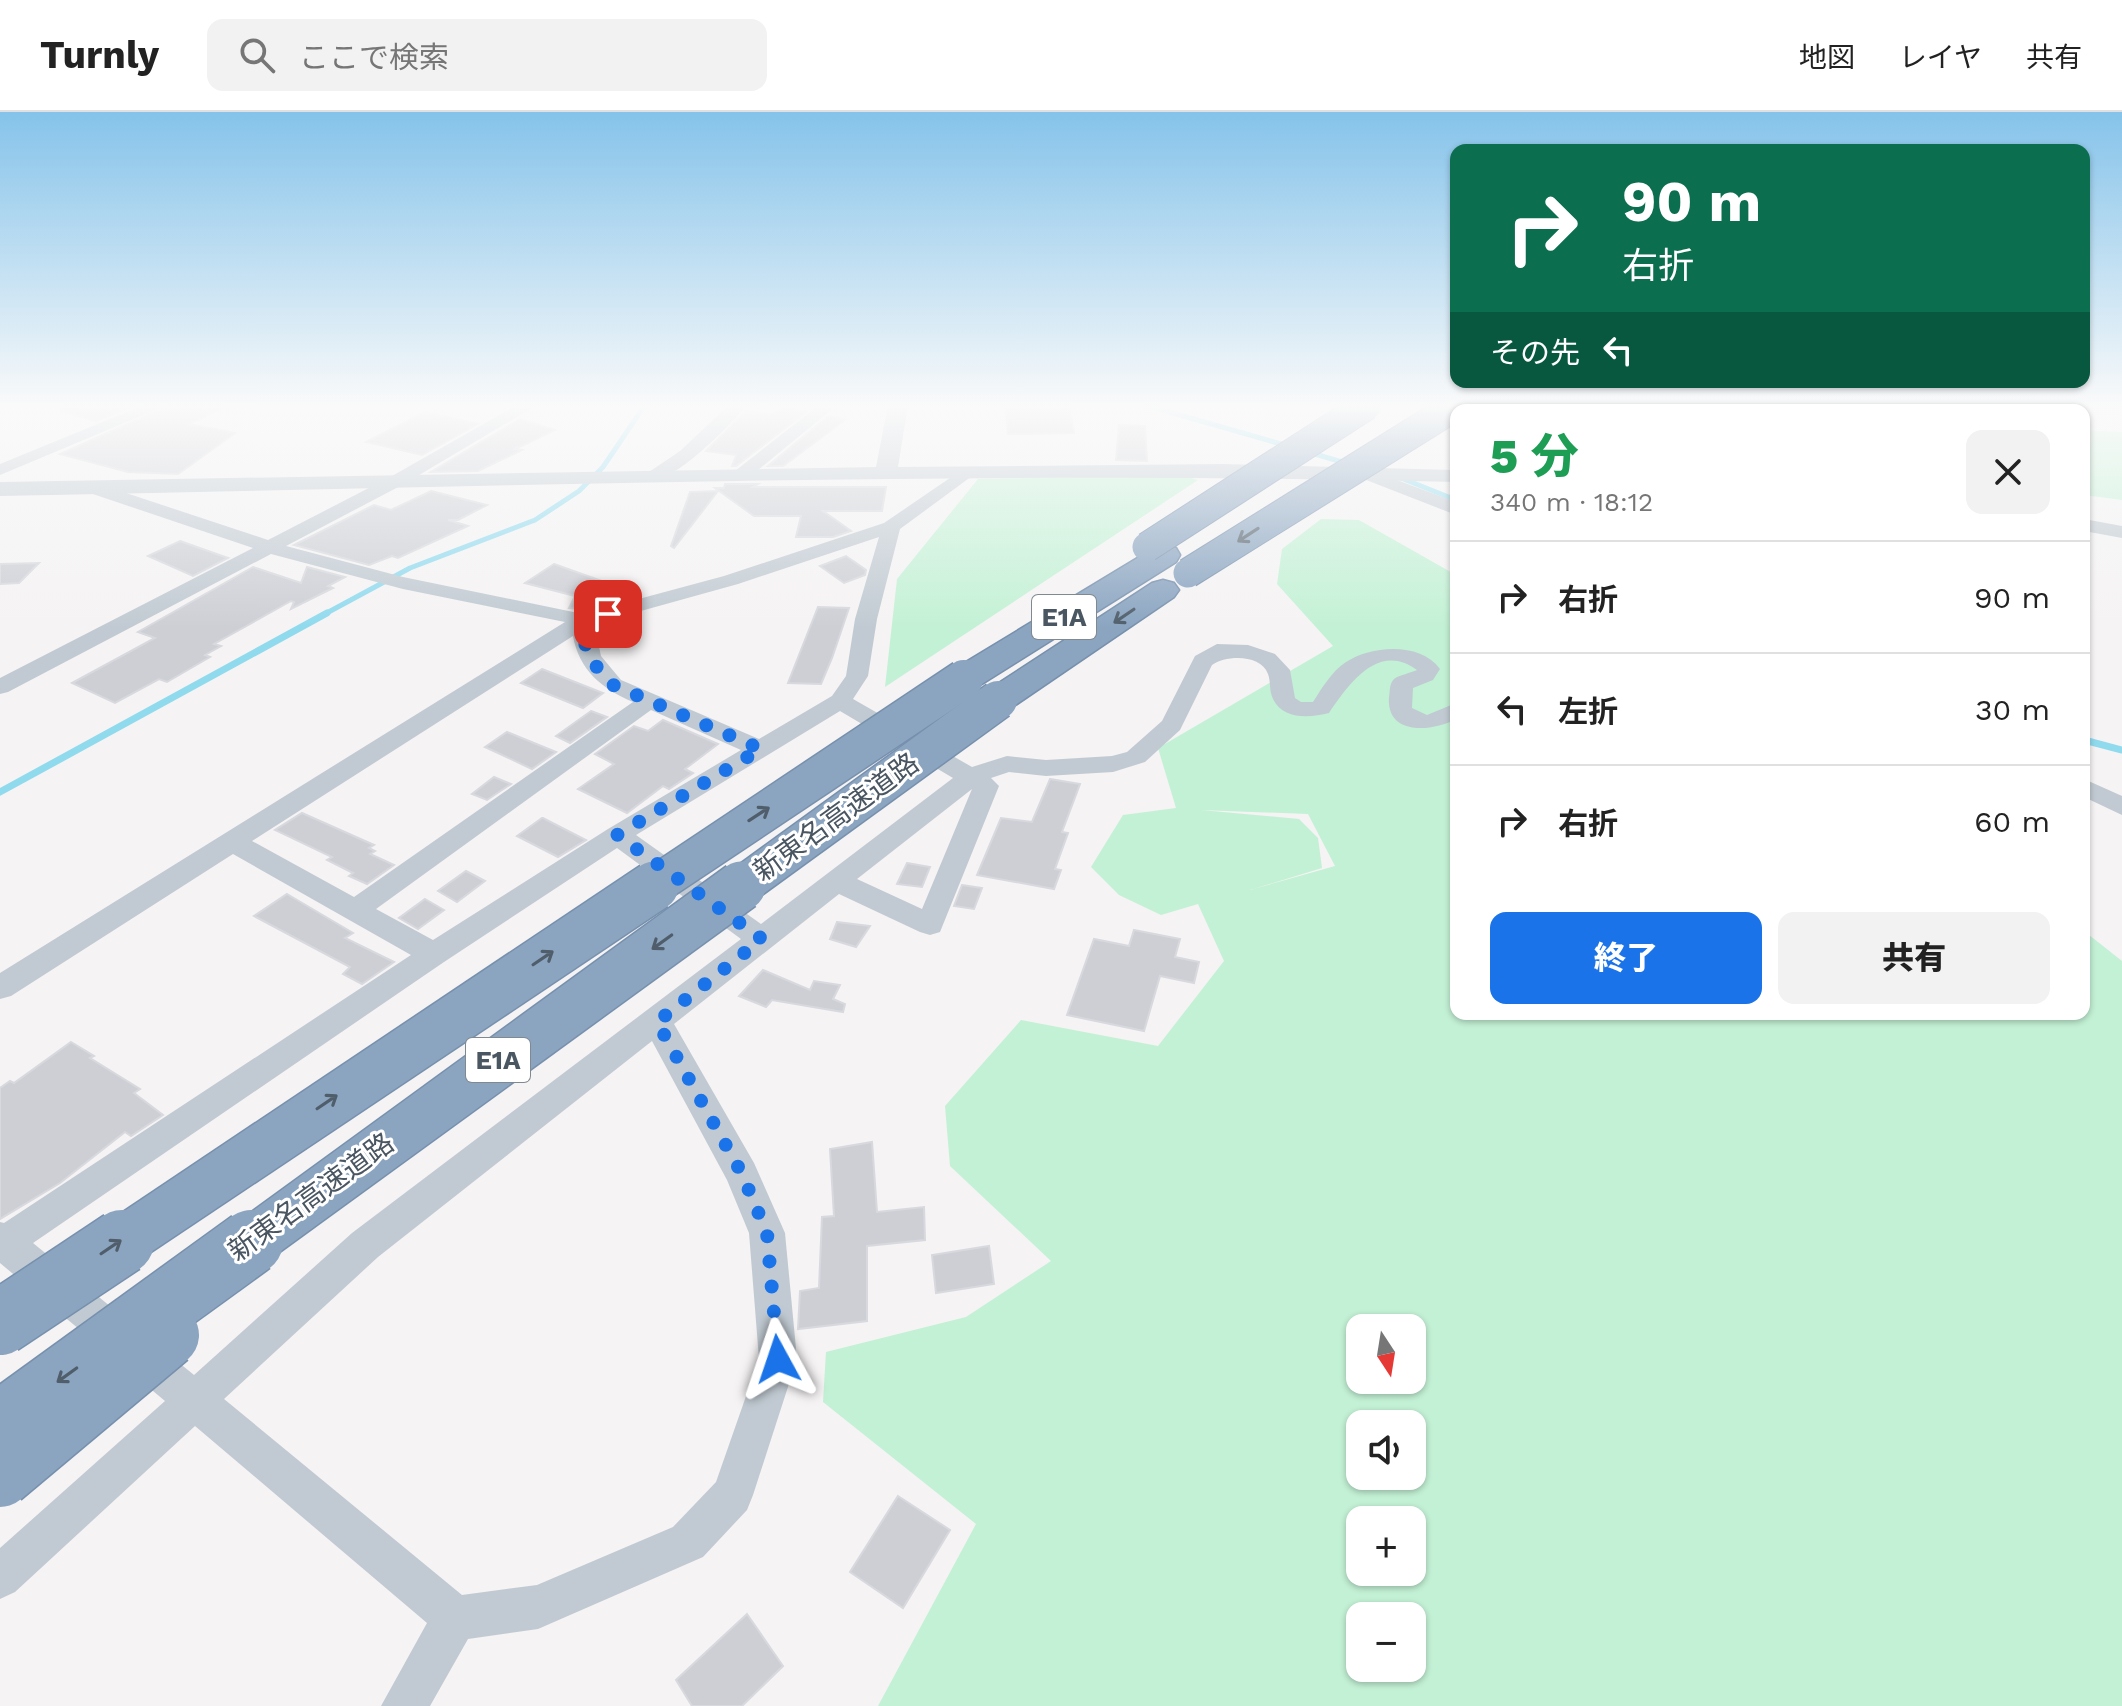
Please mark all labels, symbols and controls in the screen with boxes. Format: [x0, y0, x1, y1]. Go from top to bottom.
search box [207, 19, 767, 91]
text: Turnly [40, 33, 159, 77]
icon: search [235, 33, 279, 77]
text: ここで検索 [299, 40, 449, 75]
text: 地図 [1799, 41, 1855, 74]
text: レイヤ [1899, 41, 1982, 74]
text: 共有 [2026, 41, 2082, 74]
text: 90 m [1622, 169, 1761, 235]
icon: right [1490, 176, 1594, 280]
text: 右折 [1622, 245, 1694, 287]
icon: left [1596, 328, 1640, 372]
text: その先 [1490, 335, 1580, 370]
text: 5 分 [1490, 428, 1579, 485]
button: close [1966, 430, 2050, 514]
text: 340 m · 18:12 [1490, 487, 1653, 517]
one-way arrow [1237, 527, 1260, 543]
icon: right [1490, 575, 1534, 619]
pin [574, 580, 642, 648]
text: 90 m [1974, 580, 2050, 615]
text: 右折 [1558, 582, 1618, 617]
icon: arrive [586, 592, 630, 636]
road number: E1A [1032, 595, 1096, 639]
one-way arrow [1113, 608, 1135, 624]
icon: left [1490, 687, 1534, 731]
text: 30 m [1975, 692, 2050, 727]
text: 左折 [1558, 694, 1618, 729]
street label: 新東名高速道路 [747, 746, 925, 888]
icon: right [1490, 799, 1534, 843]
text: 60 m [1974, 804, 2050, 839]
one-way arrow [748, 806, 770, 822]
text: 右折 [1558, 806, 1618, 841]
button: 終了 [1490, 912, 1762, 1004]
button: 共有 [1778, 912, 2050, 1004]
one-way arrow [652, 934, 674, 950]
one-way arrow [531, 950, 554, 966]
road number: E1A [466, 1038, 530, 1082]
one-way arrow [315, 1094, 337, 1111]
street label: 新東名高速道路 [222, 1126, 400, 1268]
one-way arrow [99, 1239, 122, 1255]
north arrow [1346, 1314, 1426, 1394]
map controls [1346, 1314, 1426, 1682]
position arrow [736, 1317, 820, 1401]
one-way arrow [57, 1366, 78, 1383]
button: sound [1346, 1410, 1426, 1490]
button: + [1346, 1506, 1426, 1586]
button: − [1346, 1602, 1426, 1682]

